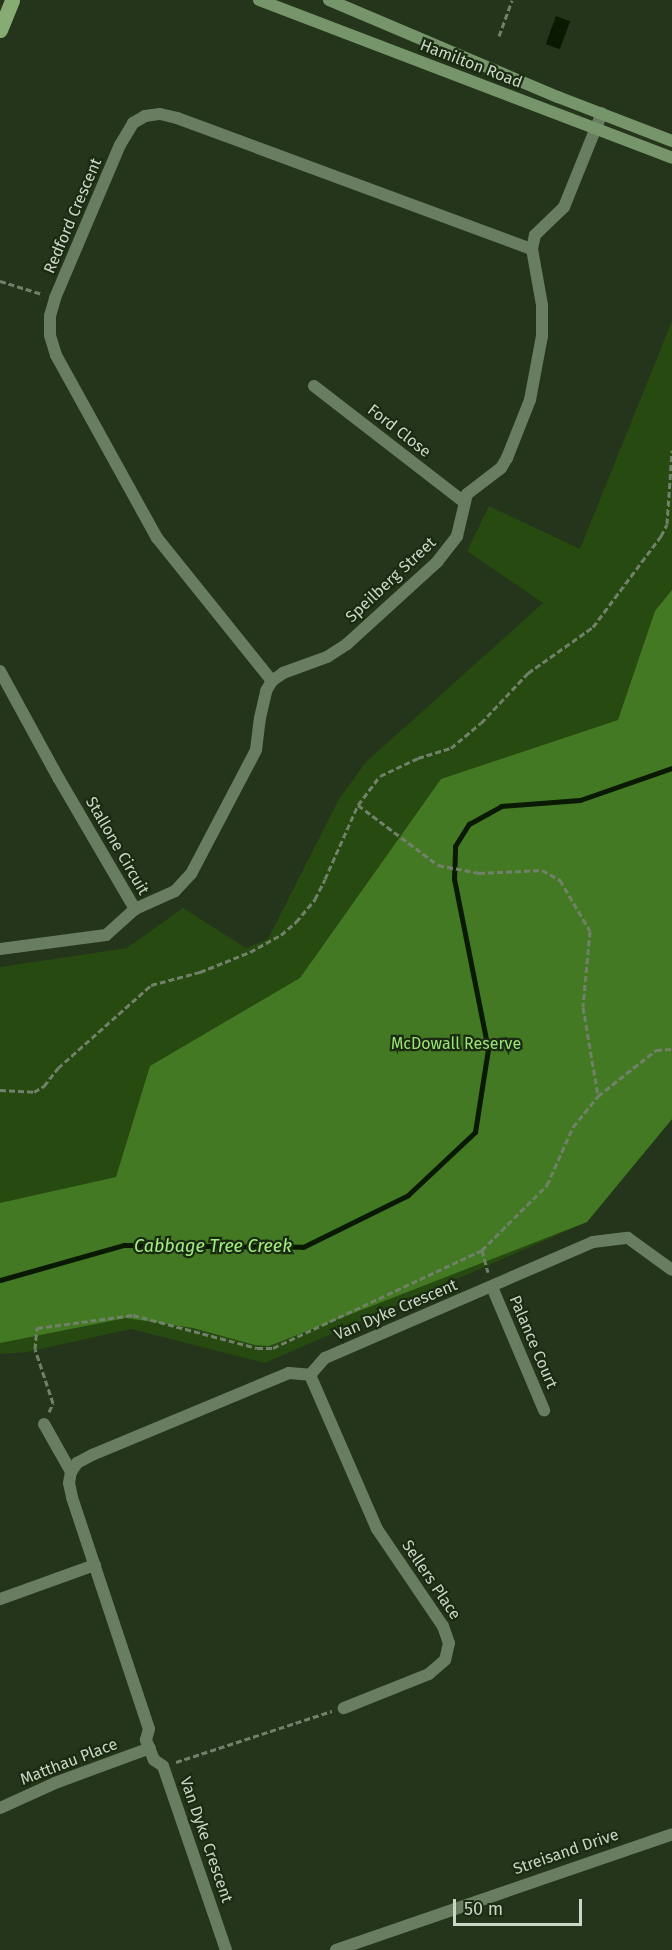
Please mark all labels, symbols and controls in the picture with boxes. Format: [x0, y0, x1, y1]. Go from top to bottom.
street label: Hamilton Road [417, 36, 525, 92]
street label: Redford Crescent [40, 155, 106, 277]
street label: Ford Close [364, 400, 434, 462]
street label: Speilberg Street [342, 533, 440, 627]
street label: Stallone Circuit [81, 793, 153, 899]
park label: McDowall Reserve [391, 1034, 521, 1054]
water label: Cabbage Tree Creek [134, 1235, 292, 1257]
street label: Van Dyke Crescent [332, 1275, 460, 1345]
street label: Palance Court [505, 1293, 561, 1391]
street label: Sellers Place [397, 1537, 465, 1623]
street label: Matthau Place [18, 1735, 120, 1789]
street label: Van Dyke Crescent [176, 1775, 236, 1905]
street label: Streisand Drive [511, 1825, 621, 1879]
scale bar [456, 1887, 585, 1925]
text: 50 m [464, 1898, 503, 1920]

